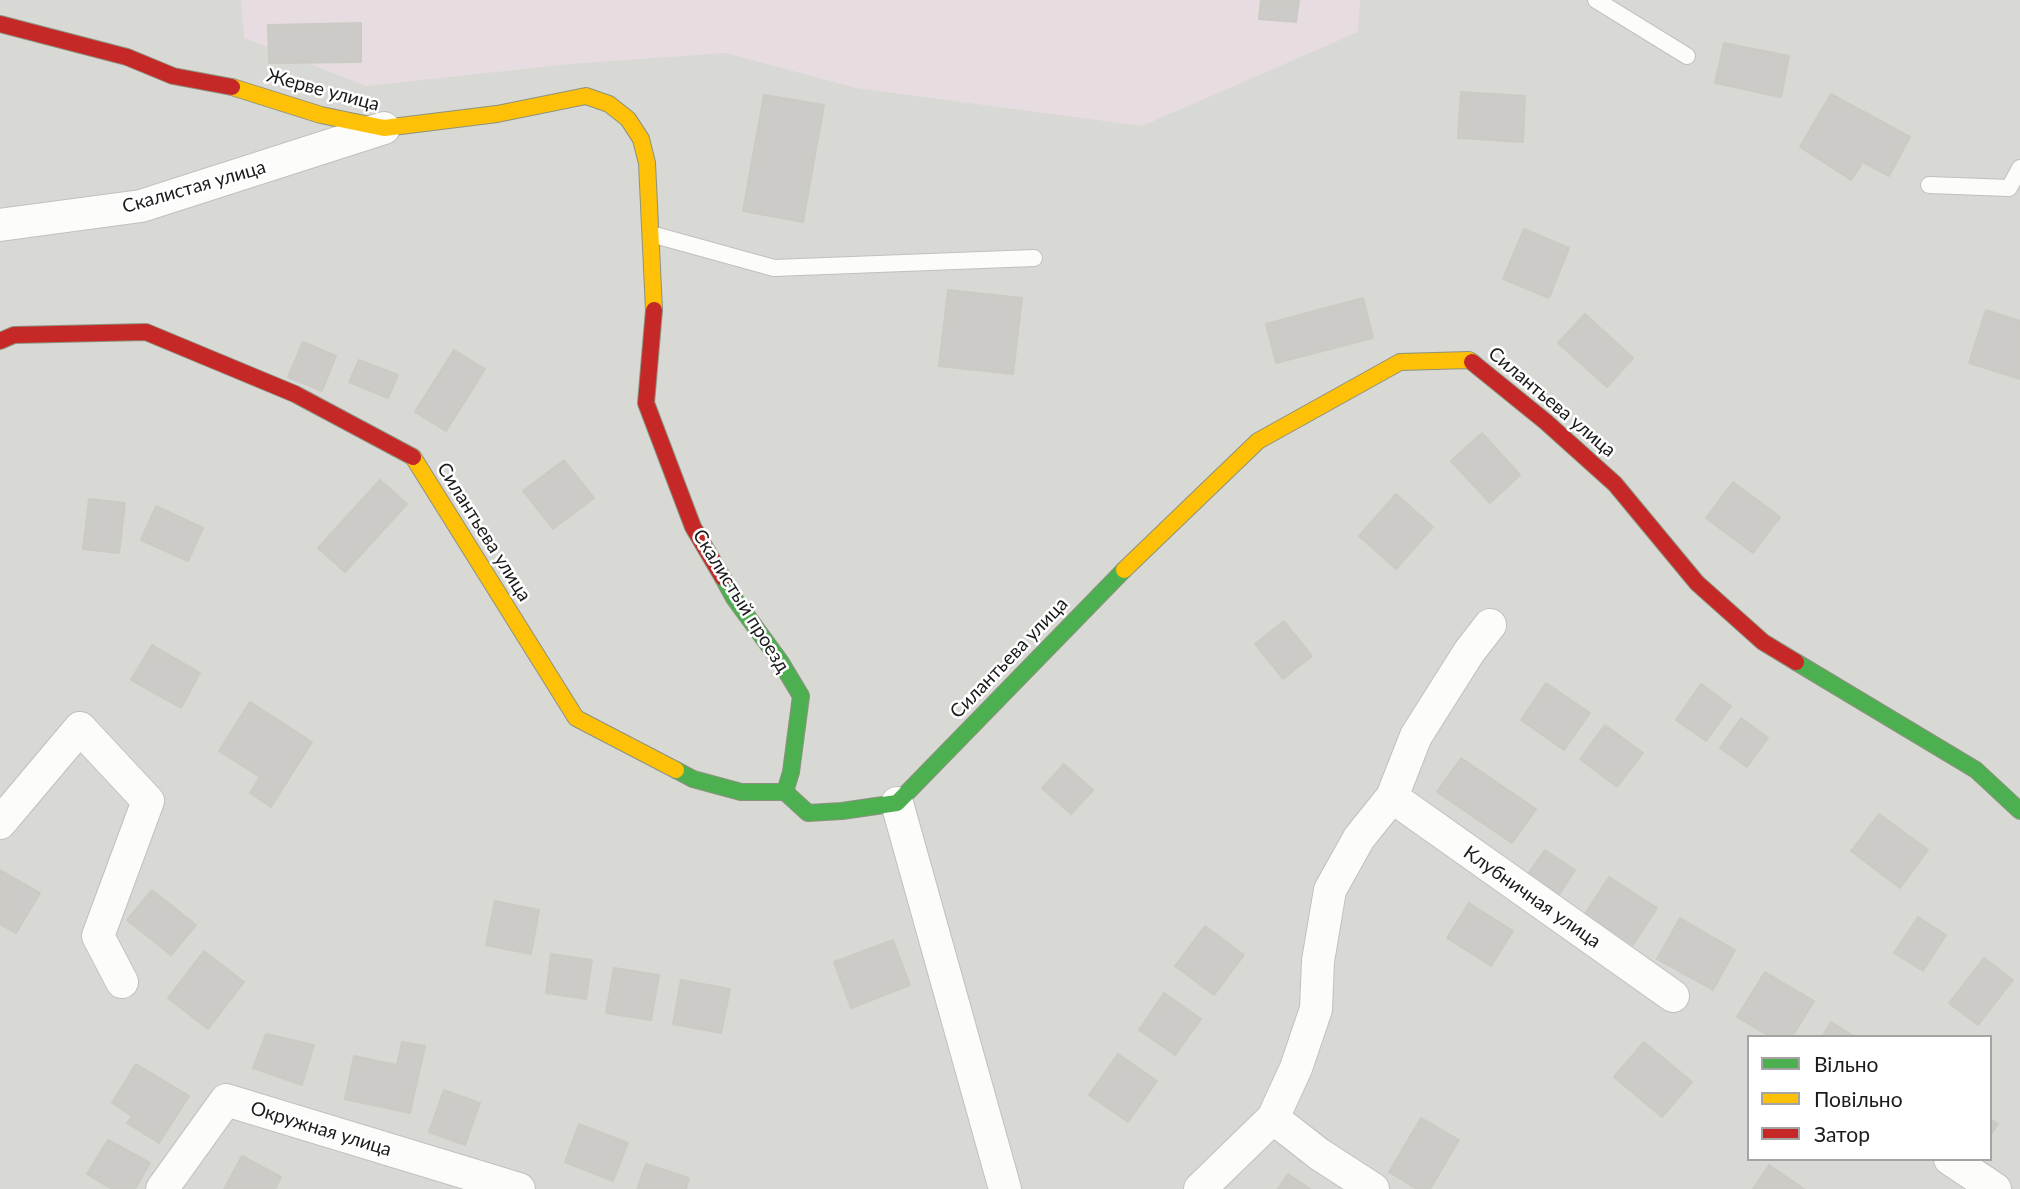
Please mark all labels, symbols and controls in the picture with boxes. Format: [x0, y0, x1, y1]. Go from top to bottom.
street label: Жерве улица [264, 64, 382, 116]
street label: Скалистая улица [120, 156, 268, 218]
street label: Силантьева улица [1484, 342, 1620, 462]
street label: Силантьева улица [432, 458, 536, 606]
street label: Скалистый проезд [688, 525, 794, 677]
street label: Силантьева улица [946, 593, 1072, 723]
street label: Клубничная улица [1459, 841, 1605, 953]
legend [1747, 1035, 1992, 1161]
text: Вільно [1814, 1051, 1878, 1076]
text: Повільно [1814, 1086, 1903, 1111]
street label: Окружная улица [248, 1097, 394, 1161]
text: Затор [1814, 1121, 1870, 1146]

